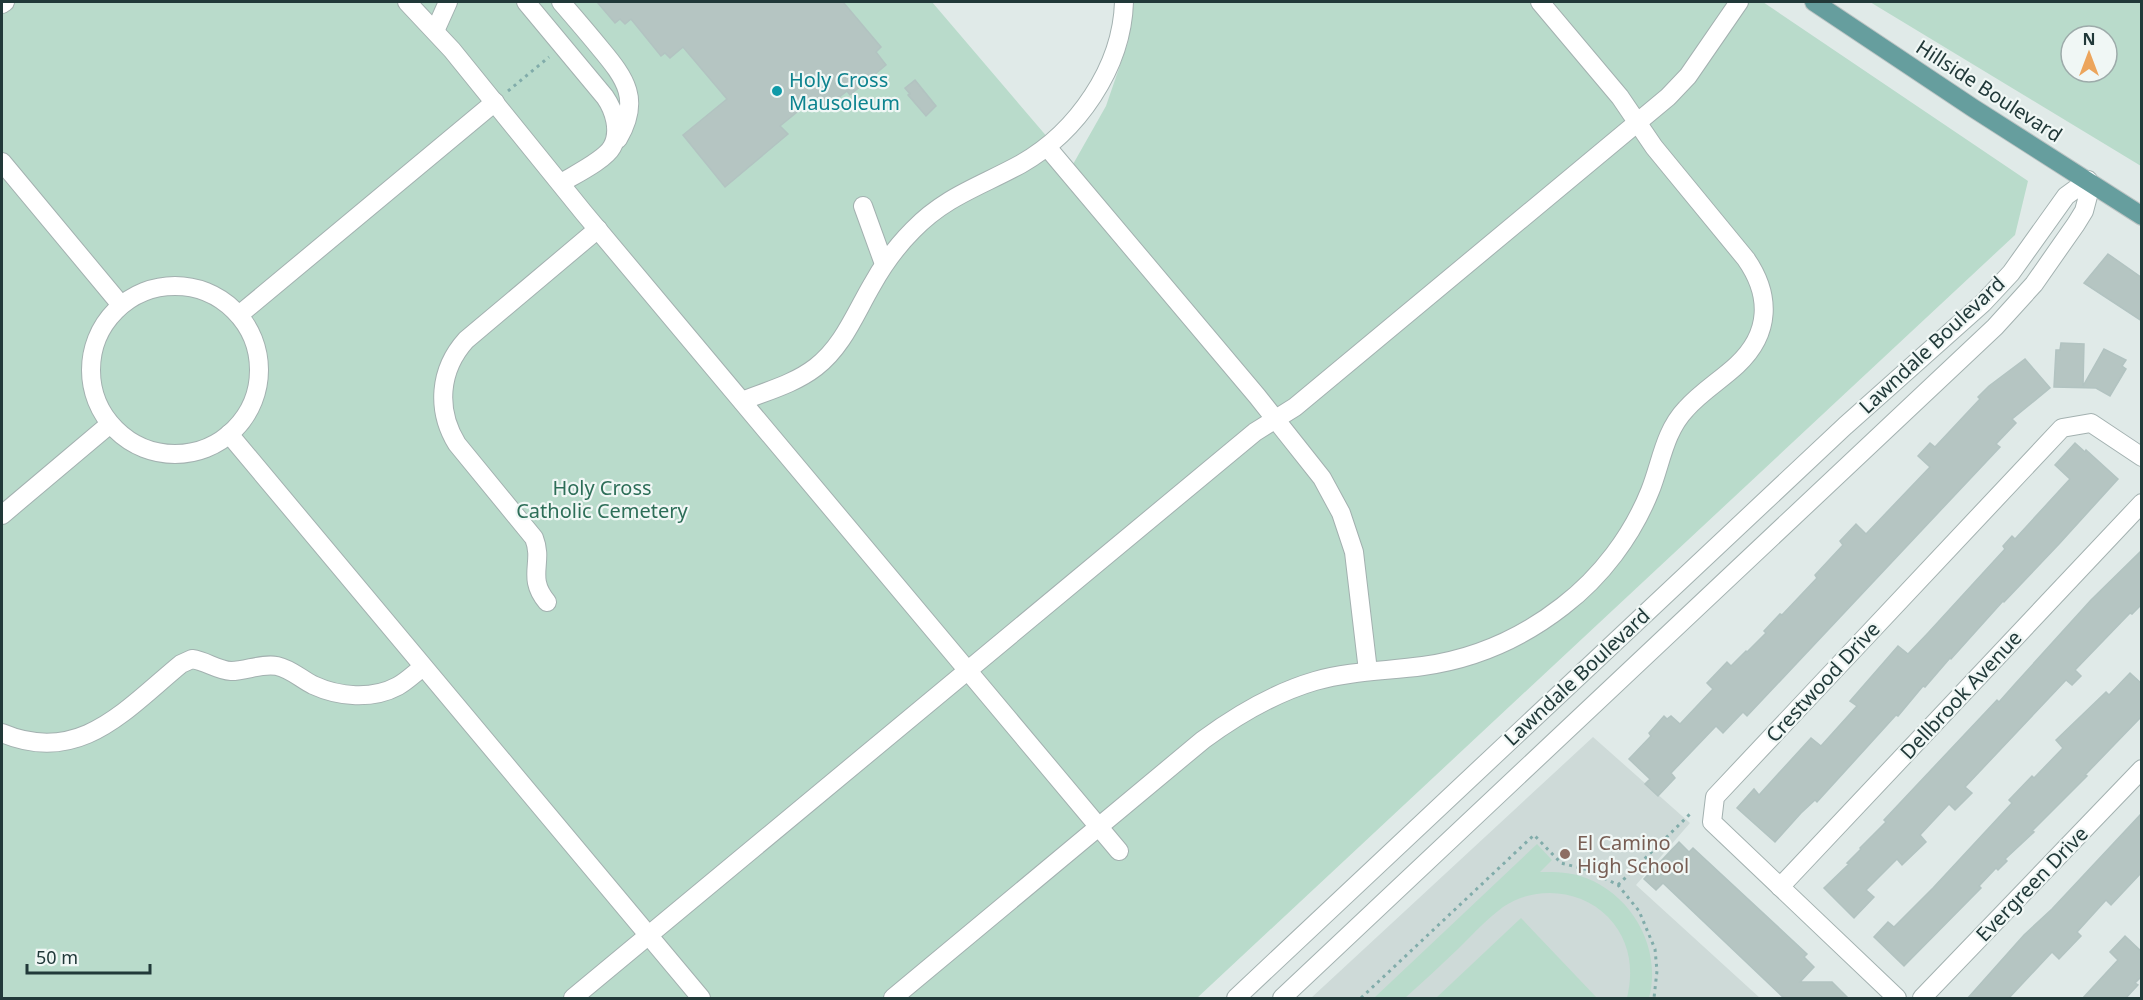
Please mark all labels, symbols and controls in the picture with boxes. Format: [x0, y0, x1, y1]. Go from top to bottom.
north arrow [2059, 24, 2119, 84]
text: N [2082, 28, 2096, 50]
street label: Hillside Boulevard [1911, 33, 2067, 148]
place label: Holy Cross Mausoleum [789, 66, 900, 116]
marker: Holy Cross Mausoleum [770, 84, 784, 98]
street label: Lawndale Boulevard [1853, 270, 2010, 419]
park label: Holy Cross Catholic Cemetery [516, 474, 689, 524]
street label: Lawndale Boulevard [1498, 602, 1655, 751]
street label: Crestwood Drive [1760, 616, 1886, 748]
street label: Dellbrook Avenue [1894, 625, 2027, 765]
street label: Evergreen Drive [1970, 820, 2094, 947]
place label: El Camino High School [1577, 829, 1689, 879]
marker: El Camino High School [1558, 847, 1572, 861]
scale bar [27, 937, 150, 975]
text: 50 m [36, 945, 78, 969]

